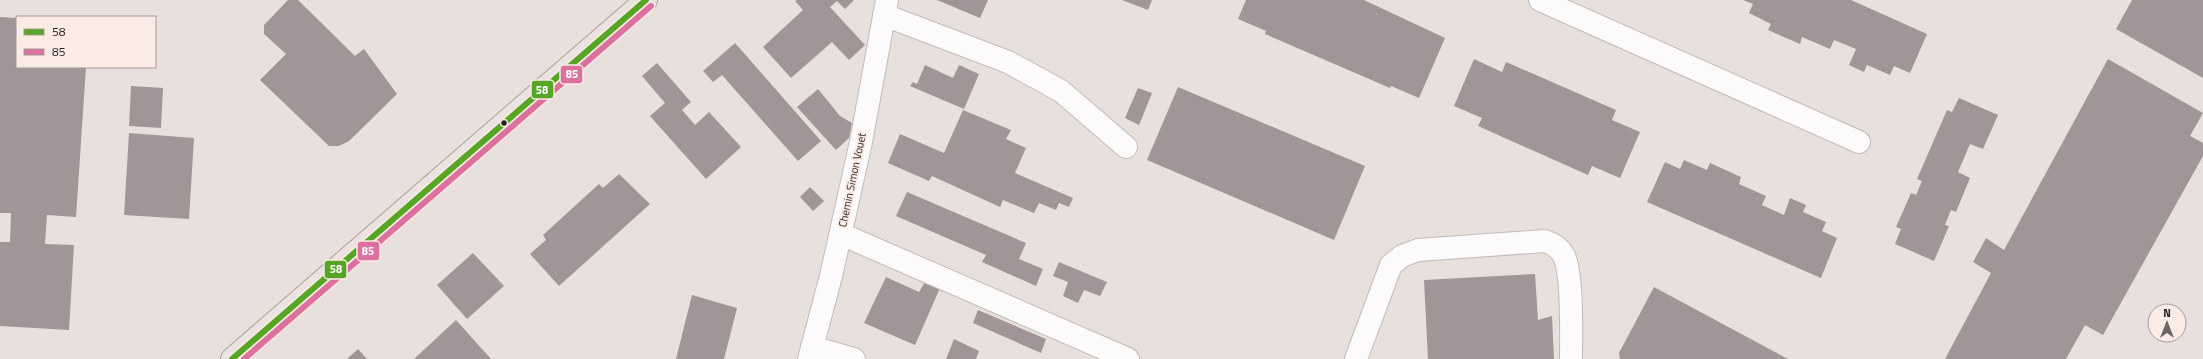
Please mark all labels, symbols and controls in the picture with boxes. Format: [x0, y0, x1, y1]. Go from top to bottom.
legend [16, 16, 156, 68]
text: 58 [52, 22, 66, 41]
text: 85 [52, 42, 66, 61]
line badge: 85 [560, 65, 583, 84]
text: 85 [566, 66, 578, 82]
line badge: 58 [531, 80, 554, 99]
text: 58 [536, 82, 548, 98]
unlabelled marker [499, 118, 509, 128]
street label: Chemin Simon Vouet [834, 131, 870, 229]
line badge: 85 [357, 241, 380, 261]
text: 85 [362, 243, 374, 259]
line badge: 58 [324, 260, 347, 279]
text: 58 [330, 261, 342, 277]
north arrow [2147, 303, 2187, 343]
text: N [2163, 305, 2171, 321]

